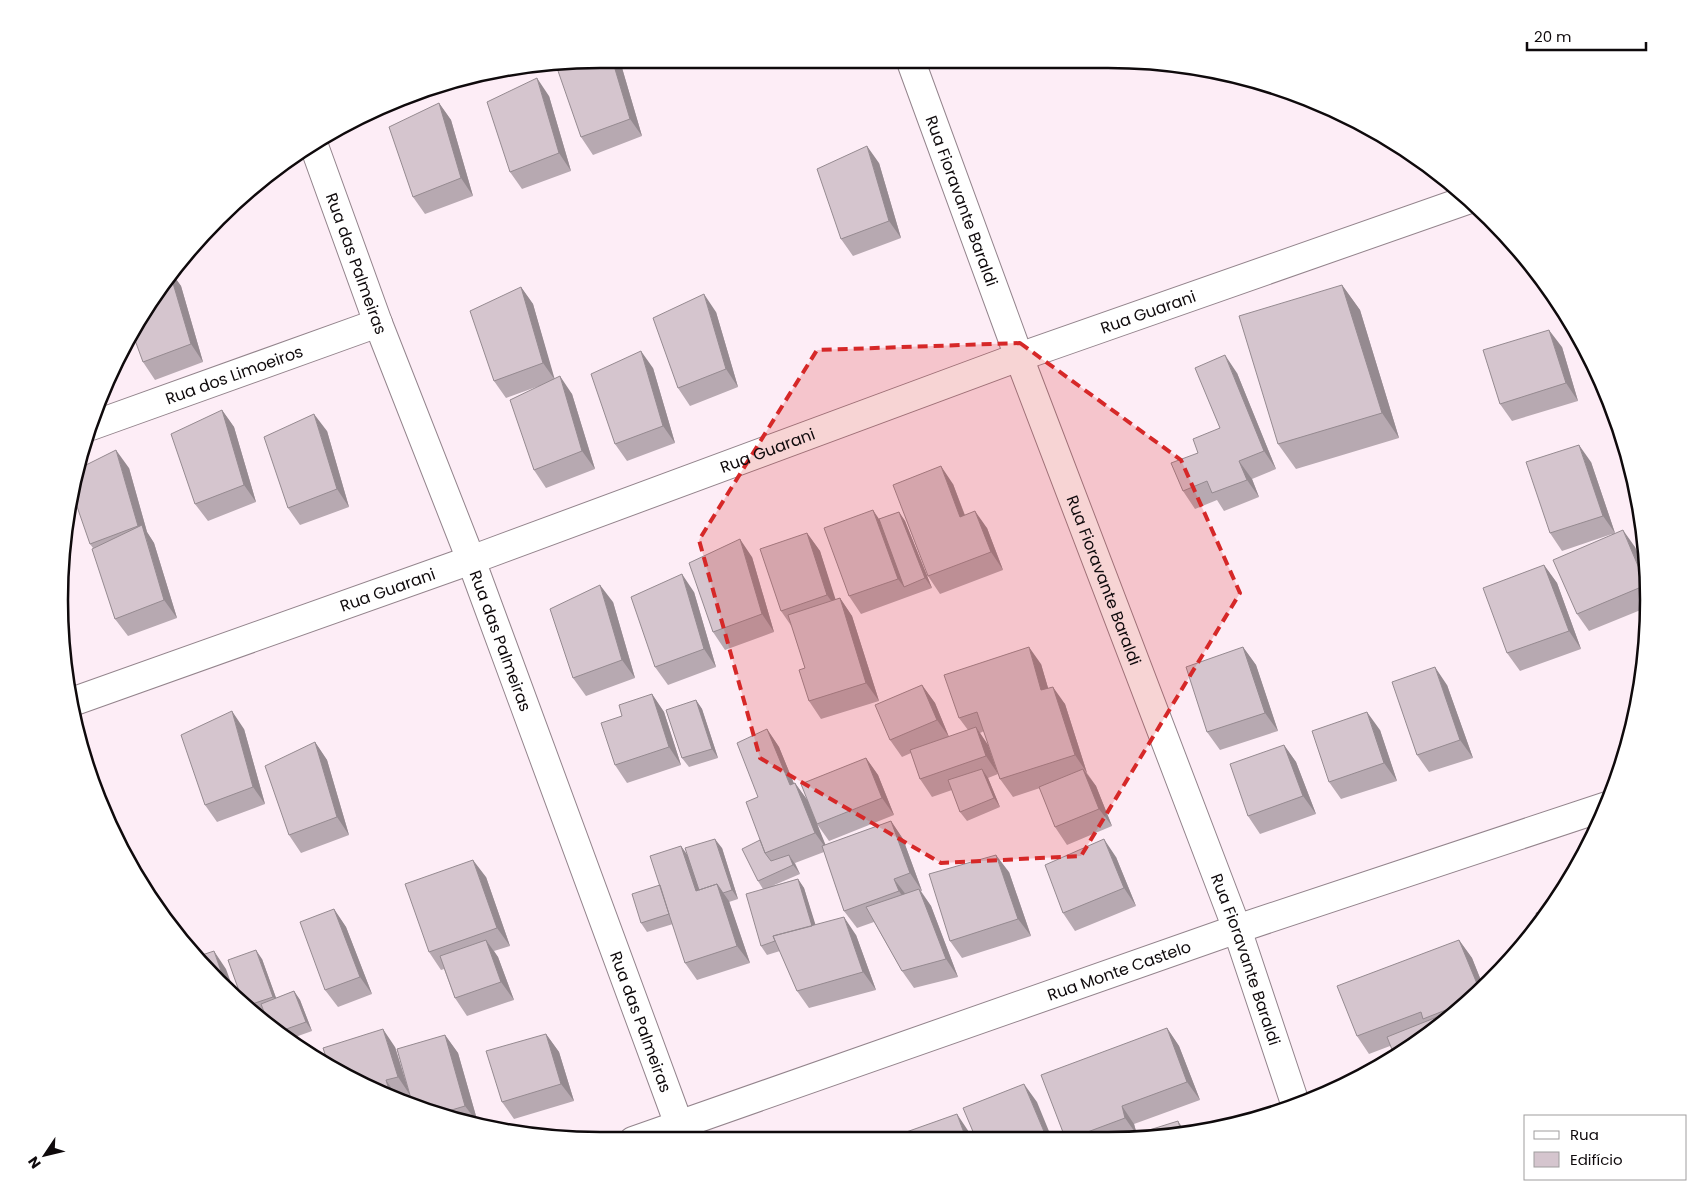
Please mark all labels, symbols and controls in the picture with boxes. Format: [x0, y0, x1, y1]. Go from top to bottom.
scale bar [1527, 20, 1646, 52]
text: 20 m [1534, 26, 1572, 47]
street label: Rua Fioravante Baraldi [920, 112, 1003, 290]
street label: Rua das Palmeiras [320, 190, 392, 338]
street label: Rua Guarani [1097, 285, 1199, 340]
street label: Rua dos Limoeiros [162, 340, 306, 410]
street label: Rua Guarani [717, 423, 818, 479]
street label: Rua Fioravante Baraldi [1061, 492, 1146, 669]
street label: Rua Guarani [337, 563, 438, 618]
street label: Rua das Palmeiras [464, 567, 537, 715]
street label: Rua Fioravante Baraldi [1205, 870, 1286, 1048]
street label: Rua Monte Castelo [1044, 935, 1194, 1007]
street label: Rua das Palmeiras [604, 948, 677, 1096]
legend [1524, 1115, 1687, 1180]
text: Rua [1570, 1124, 1599, 1145]
north arrow [20, 1130, 70, 1180]
text: Edifício [1570, 1149, 1623, 1170]
text: N [23, 1152, 46, 1173]

